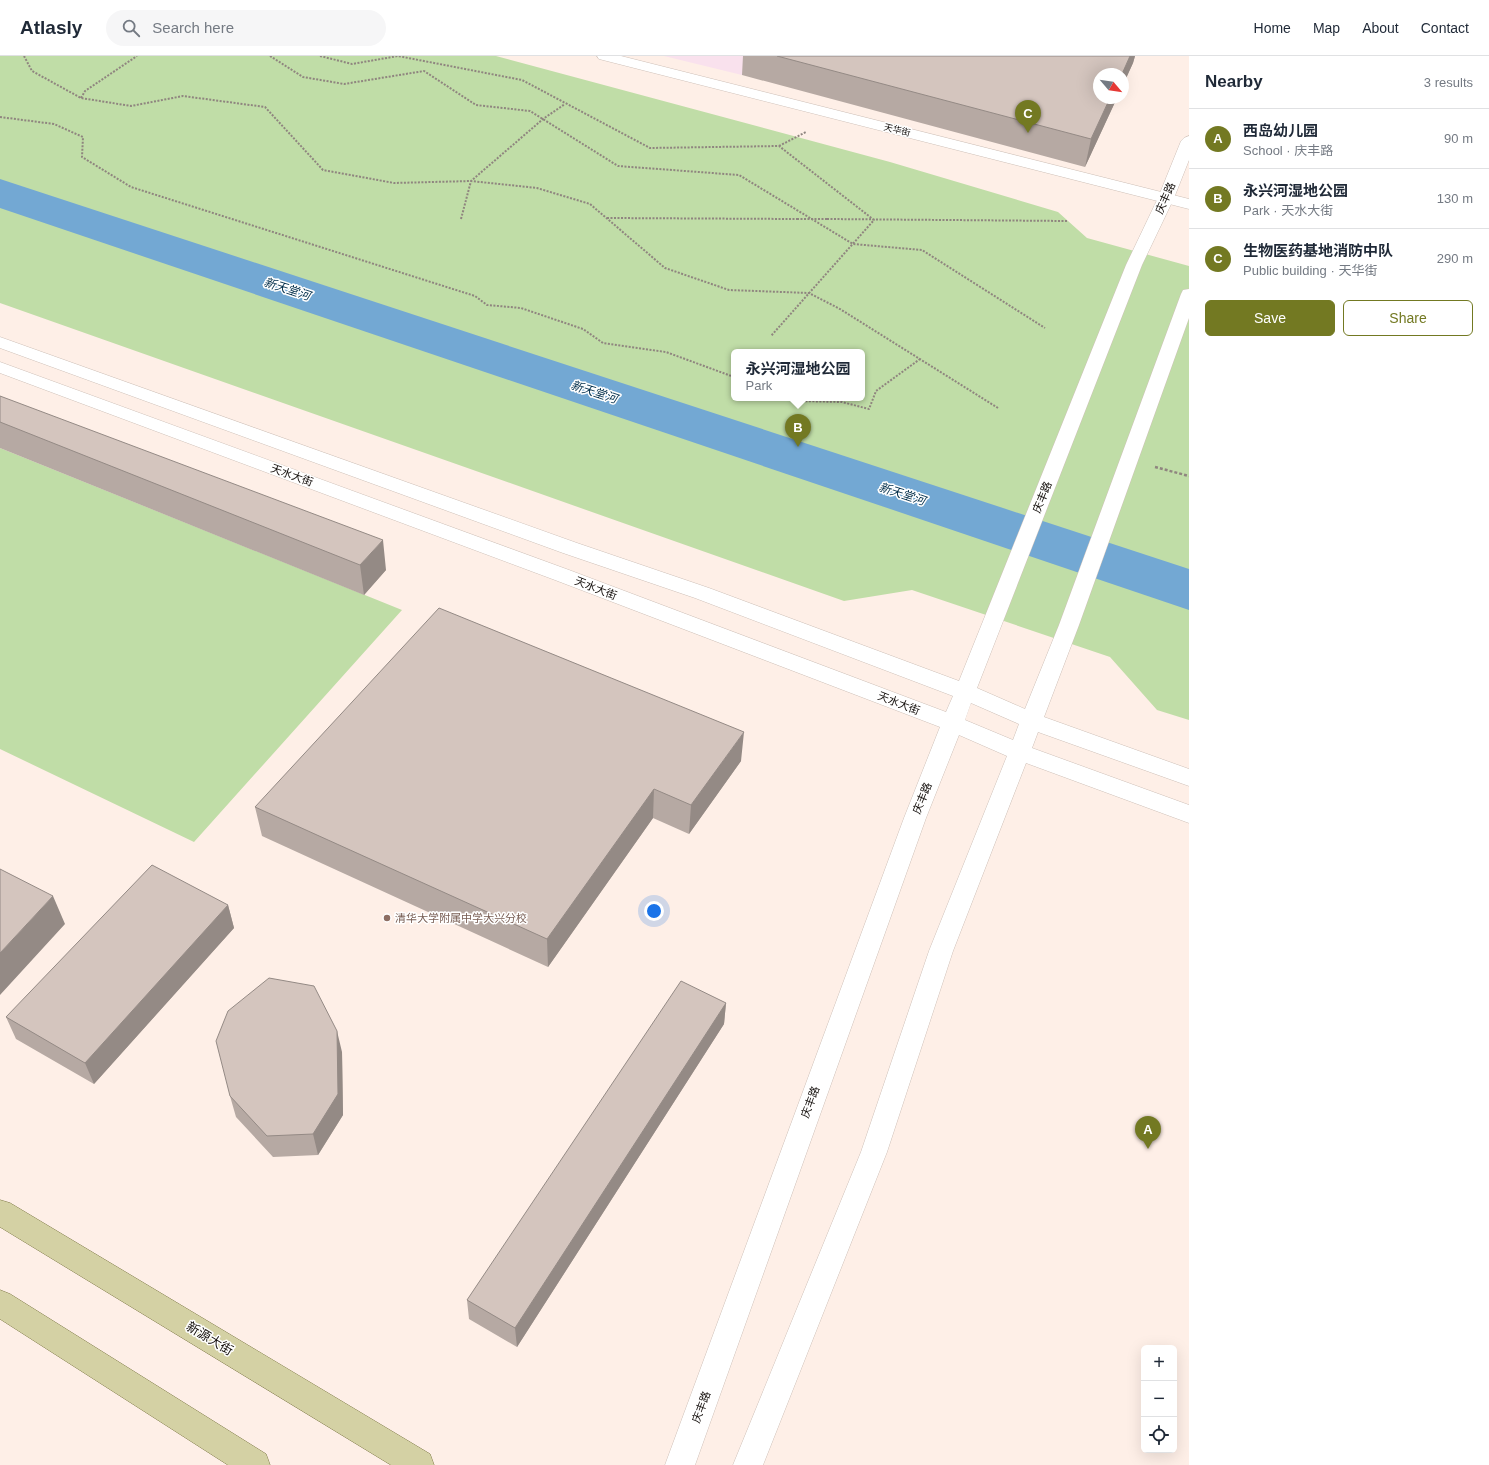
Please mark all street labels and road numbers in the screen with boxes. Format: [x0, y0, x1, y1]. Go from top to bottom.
street label: 天华街 [883, 121, 912, 138]
street label: 庆丰路 [1153, 180, 1177, 216]
street label: 天水大街 [269, 462, 315, 488]
street label: 庆丰路 [1030, 479, 1054, 515]
street label: 天水大街 [573, 575, 619, 601]
street label: 天水大街 [876, 690, 922, 716]
street label: 庆丰路 [910, 780, 934, 816]
street label: 庆丰路 [799, 1084, 821, 1120]
street label: 新源大街 [184, 1319, 236, 1358]
street label: 庆丰路 [690, 1389, 712, 1425]

